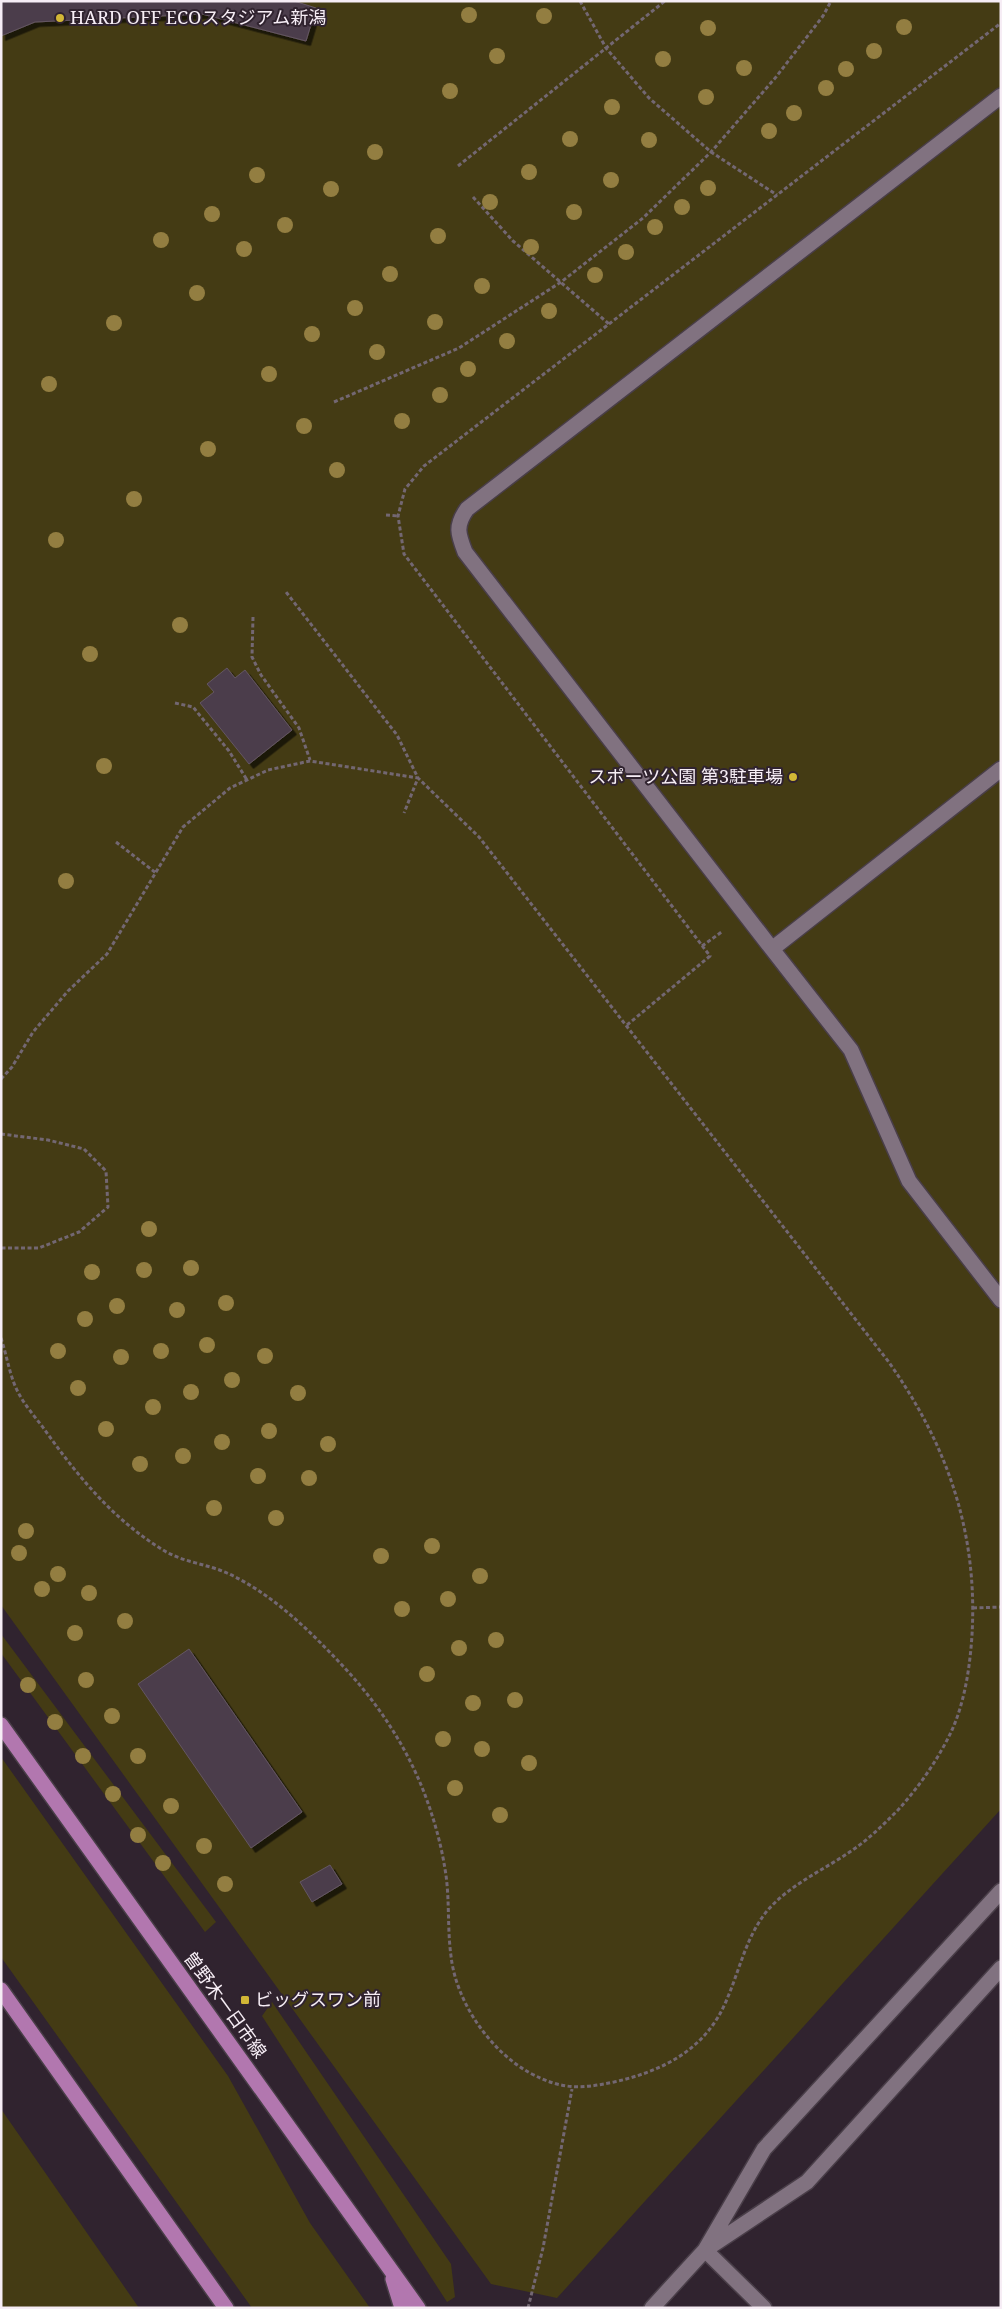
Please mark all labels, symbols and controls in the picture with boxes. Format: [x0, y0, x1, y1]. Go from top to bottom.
place label: HARD OFF ECOスタジアム新潟 [70, 5, 326, 29]
marker: HARD OFF ECOスタジアム新潟 [54, 12, 66, 24]
place label: スポーツ公園 第3駐車場 [589, 764, 783, 788]
marker: スポーツ公園 第3駐車場 [787, 771, 799, 783]
street label: 曽野木一日市線 [179, 1946, 273, 2062]
place label: ビッグスワン前 [255, 1987, 381, 2011]
marker: ビッグスワン前 [239, 1994, 251, 2006]

